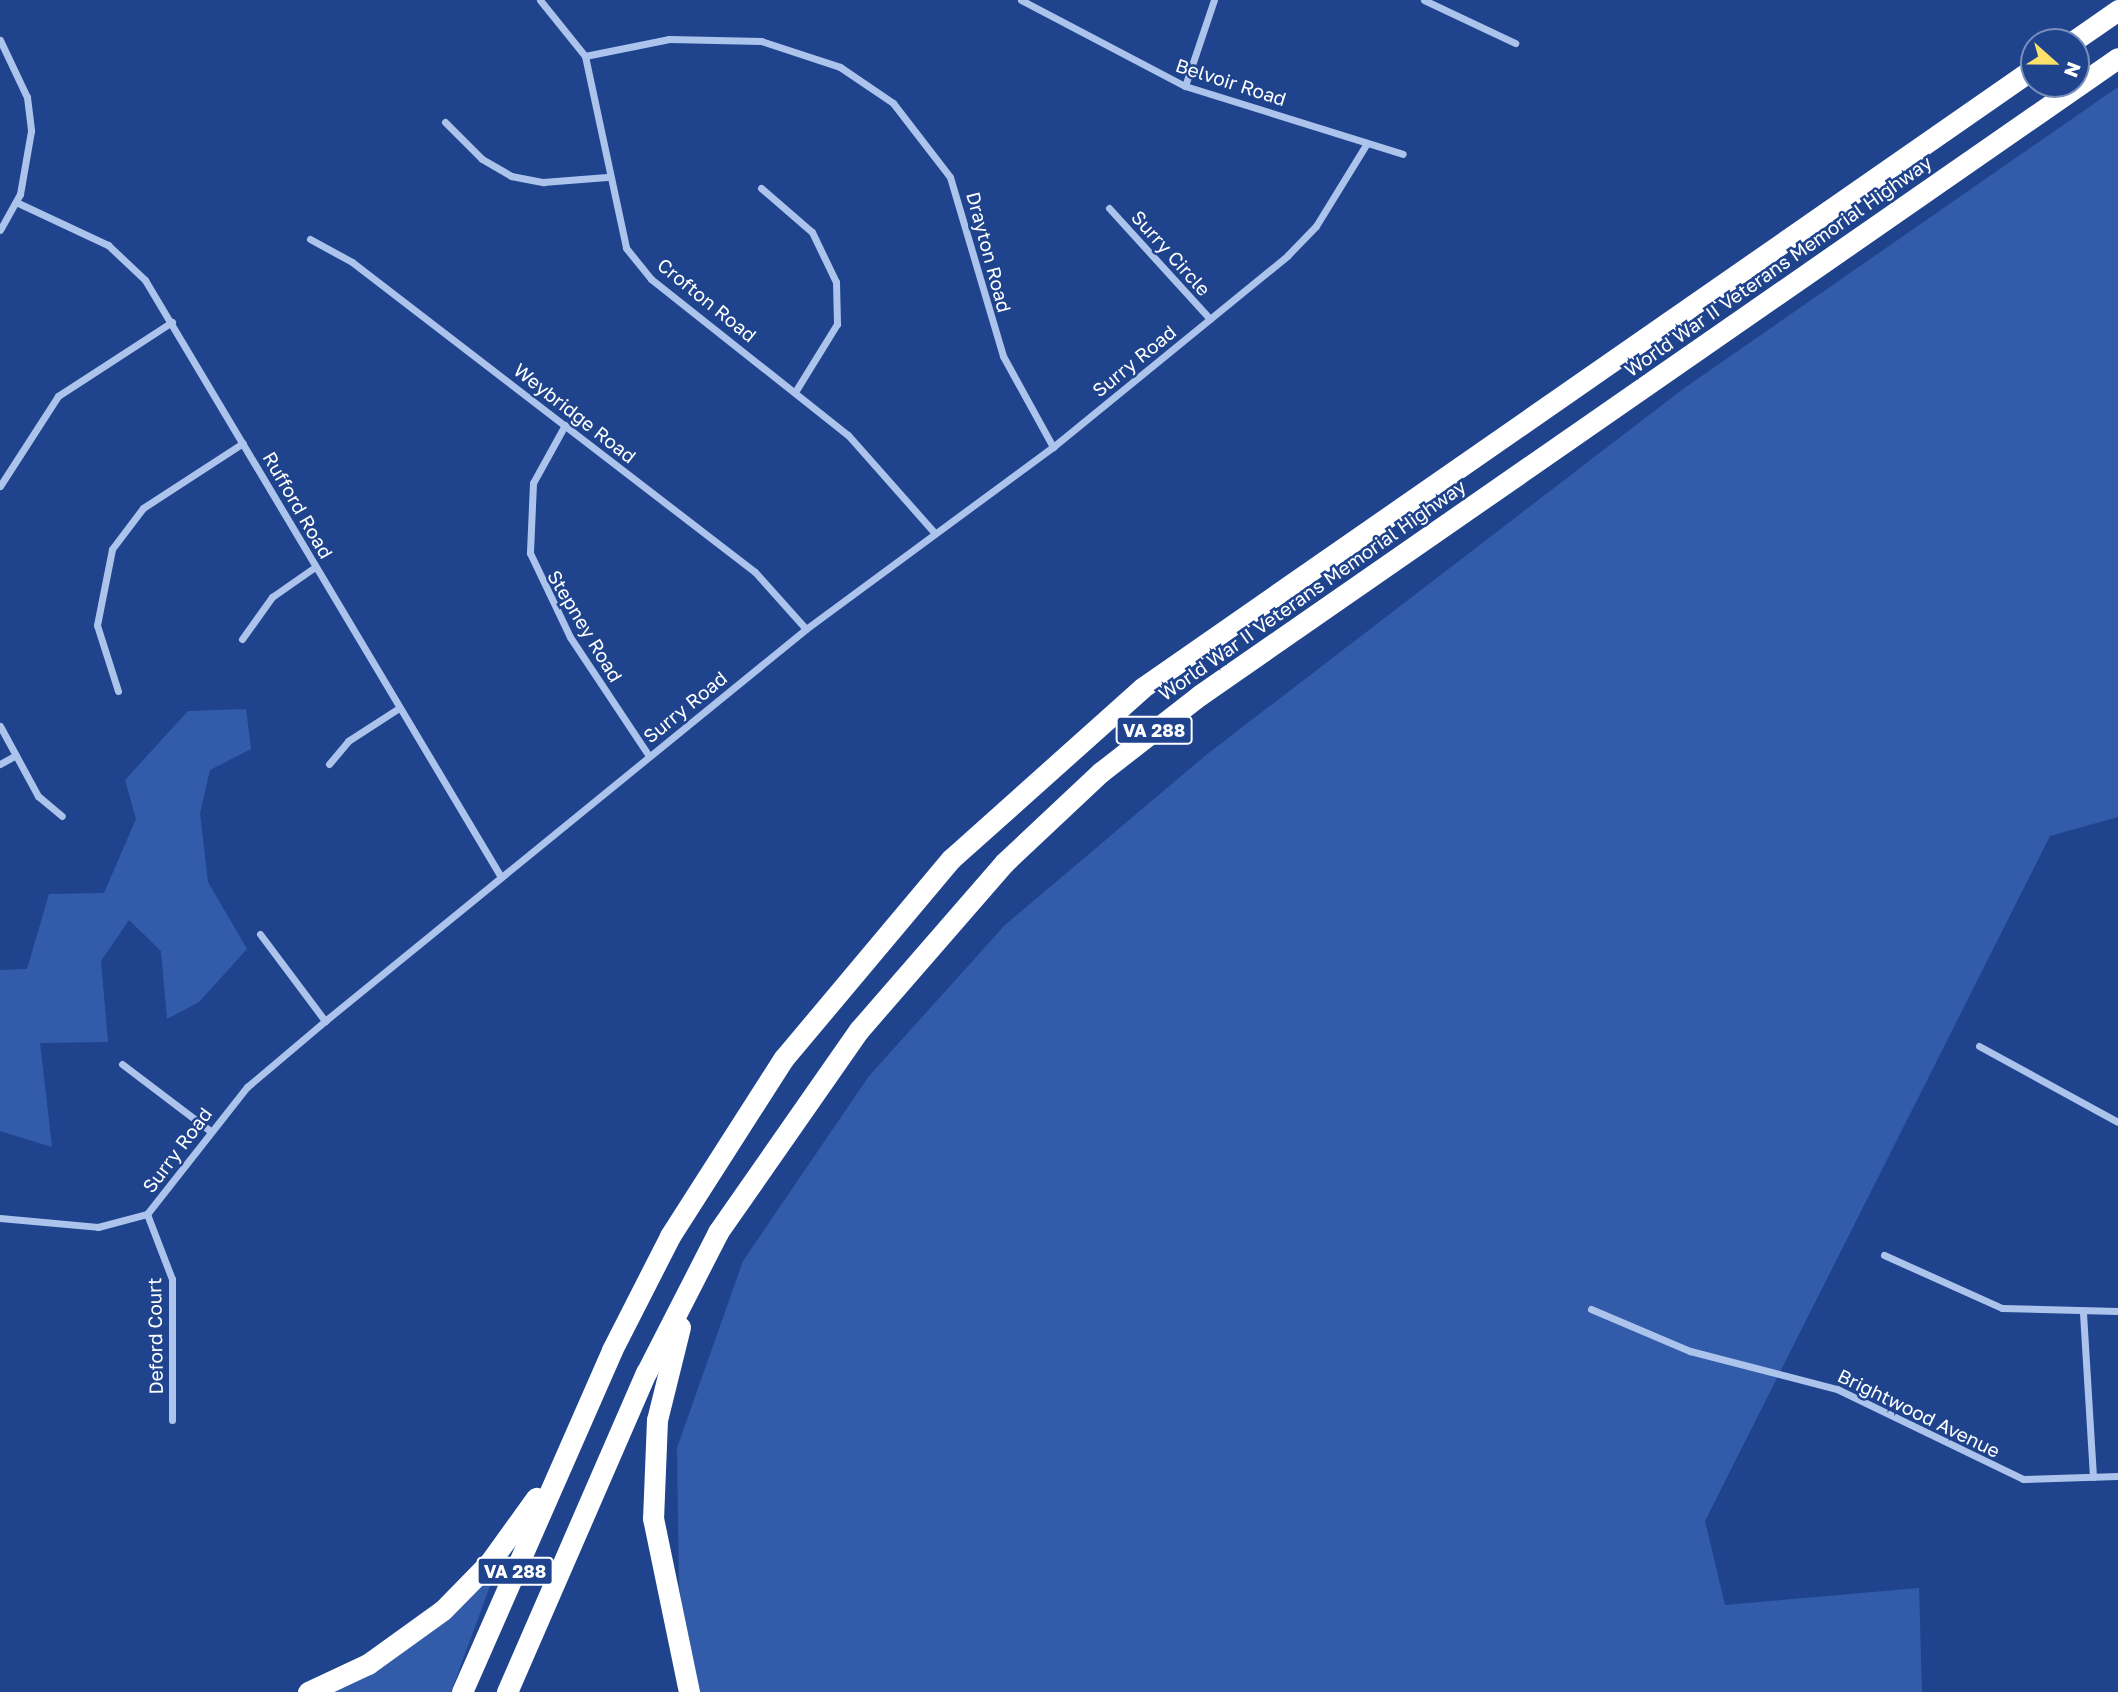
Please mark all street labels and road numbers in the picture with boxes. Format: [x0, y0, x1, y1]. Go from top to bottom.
street label: Belvoir Road [1173, 53, 1289, 111]
street label: World War II Veterans Memorial Highway [1620, 151, 1936, 381]
street label: Drayton Road [962, 189, 1016, 315]
street label: Surry Circle [1127, 206, 1215, 300]
street label: Crofton Road [653, 253, 761, 347]
street label: Surry Road [1088, 320, 1180, 402]
street label: Weybridge Road [509, 358, 641, 468]
street label: Rufford Road [258, 448, 338, 562]
street label: World War II Veterans Memorial Highway [1154, 475, 1470, 705]
street label: Stepney Road [543, 566, 627, 686]
street label: Surry Road [639, 666, 731, 748]
road number: VA 288 [1116, 716, 1192, 744]
street label: Surry Road [138, 1103, 216, 1197]
street label: Deford Court [143, 1277, 167, 1395]
street label: Brightwood Avenue [1834, 1364, 2004, 1462]
road number: VA 288 [476, 1556, 554, 1586]

